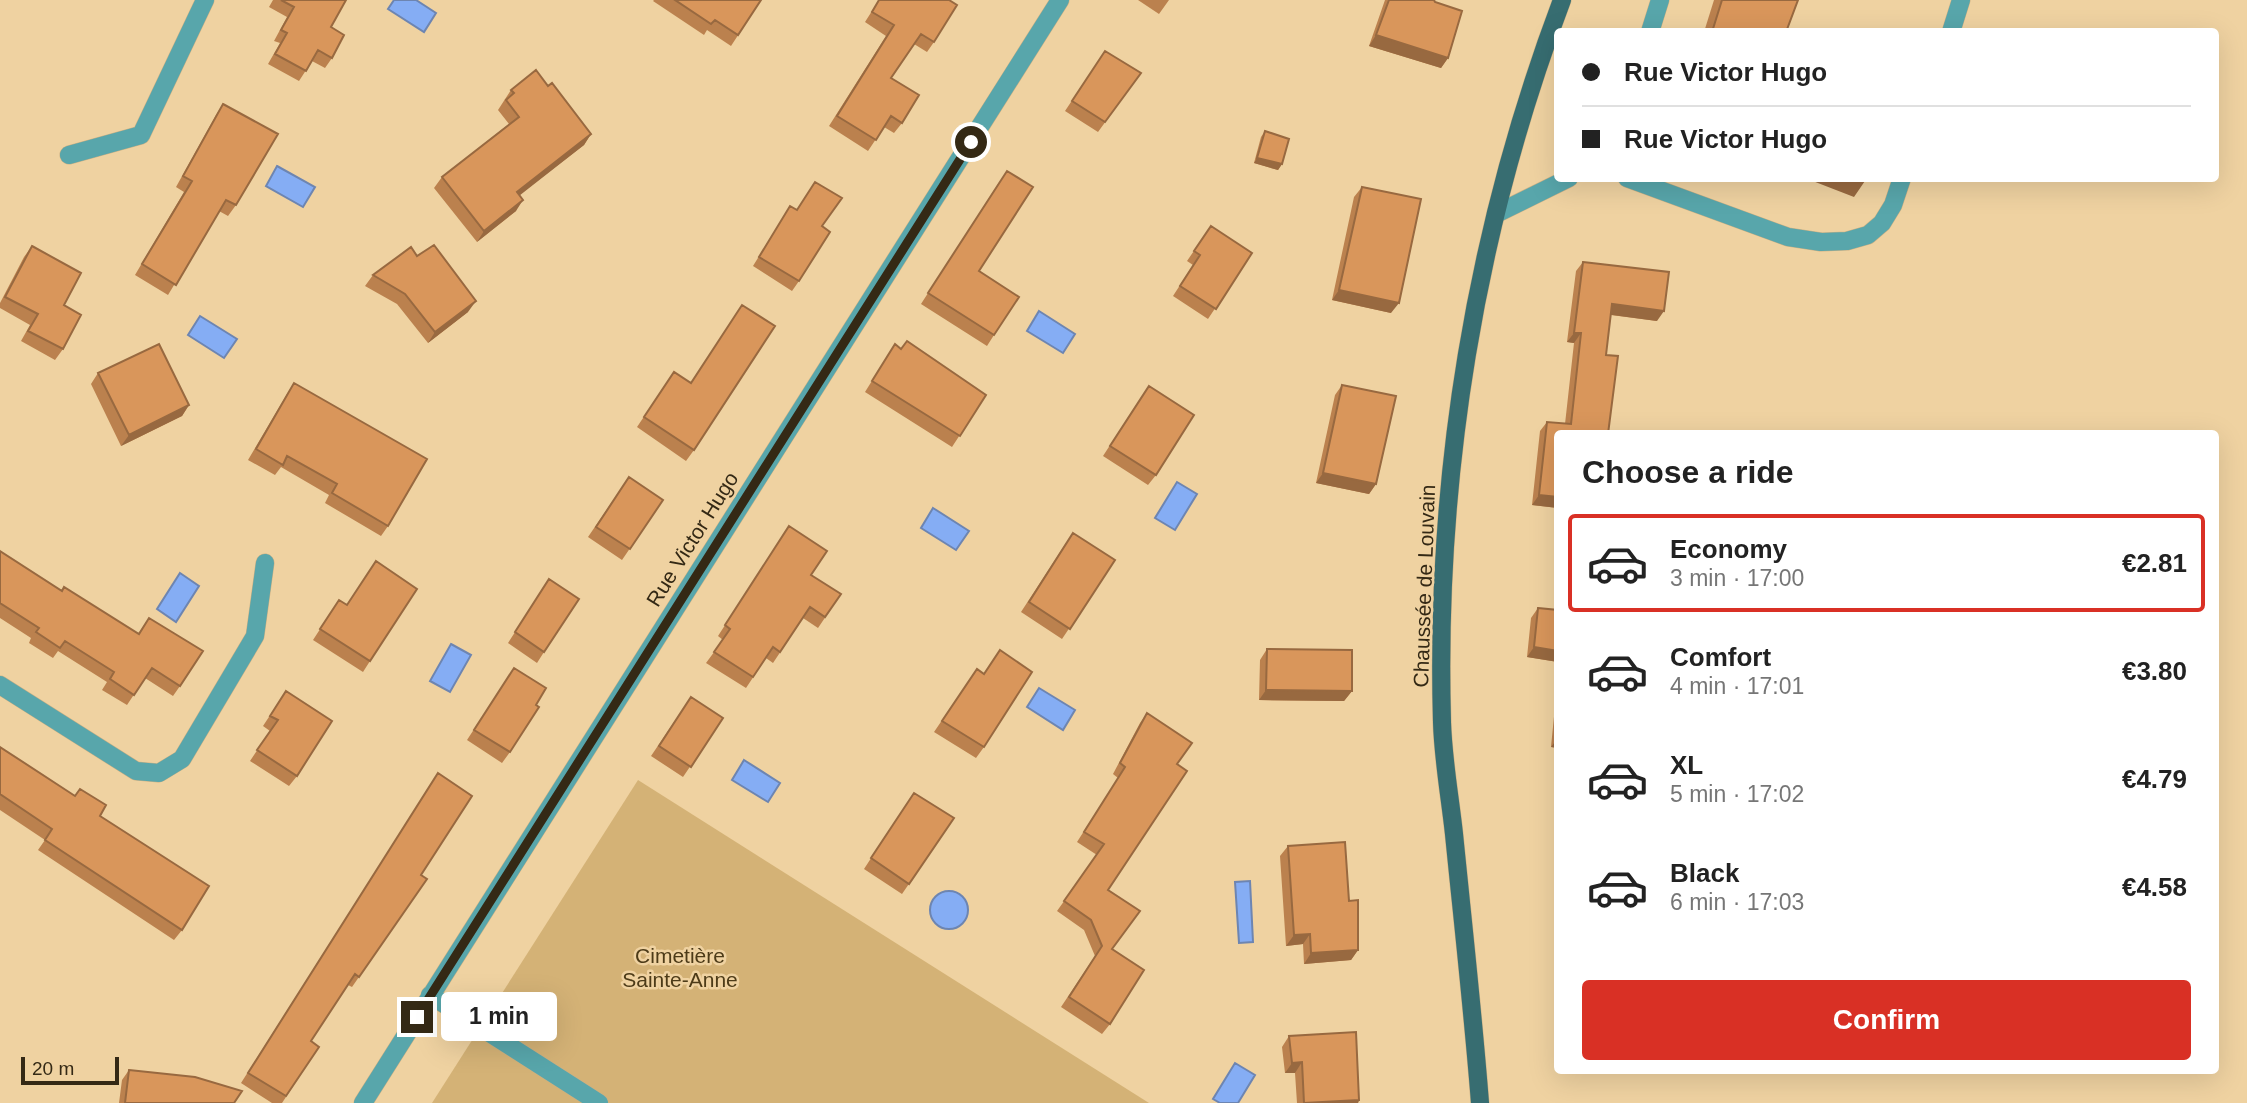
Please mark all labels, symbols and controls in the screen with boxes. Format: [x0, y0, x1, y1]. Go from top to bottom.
text: Rue Victor Hugo [1624, 57, 1827, 87]
text: Rue Victor Hugo [1624, 124, 1827, 154]
route start [955, 126, 987, 158]
text: Choose a ride [1582, 454, 1794, 490]
street label: Rue Victor Hugo [642, 468, 742, 610]
street label: Chaussée de Louvain [1409, 484, 1439, 688]
icon: car [1586, 532, 1649, 595]
text: Economy [1670, 534, 1787, 564]
text: €2.81 [2122, 548, 2187, 578]
text: 3 min · 17:00 [1670, 565, 1804, 591]
icon: car [1586, 640, 1649, 703]
text: Comfort [1670, 642, 1771, 672]
text: €3.80 [2122, 656, 2187, 686]
text: 4 min · 17:01 [1670, 673, 1804, 699]
icon: car [1586, 748, 1649, 811]
text: XL [1670, 750, 1703, 780]
text: €4.79 [2122, 764, 2187, 794]
text: 5 min · 17:02 [1670, 781, 1804, 807]
icon: car [1586, 856, 1649, 919]
text: Black [1670, 858, 1739, 888]
text: €4.58 [2122, 872, 2187, 902]
text: 6 min · 17:03 [1670, 889, 1804, 915]
park label: Cimetière Sainte-Anne [622, 944, 738, 991]
button: Confirm [1582, 980, 2191, 1060]
callout: 1 min [442, 992, 557, 1042]
route end [401, 1001, 433, 1033]
text: 1 min [469, 1003, 529, 1029]
scale bar [21, 1054, 119, 1086]
text: 20 m [32, 1058, 74, 1079]

